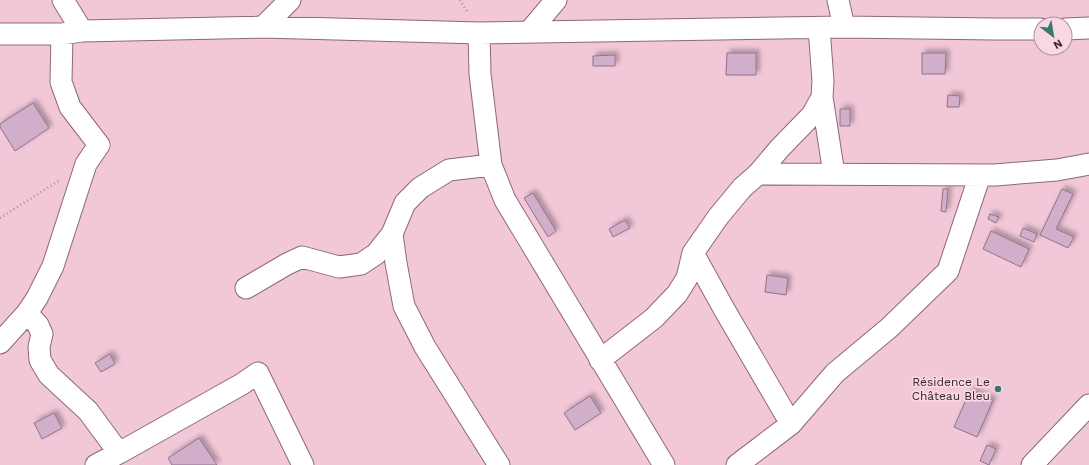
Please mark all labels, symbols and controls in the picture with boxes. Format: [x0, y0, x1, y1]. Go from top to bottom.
north arrow [1033, 16, 1073, 56]
text: N [1051, 36, 1065, 52]
place label: Résidence Le Château Bleu [912, 375, 990, 403]
marker: Résidence Le Château Bleu [993, 384, 1003, 394]

